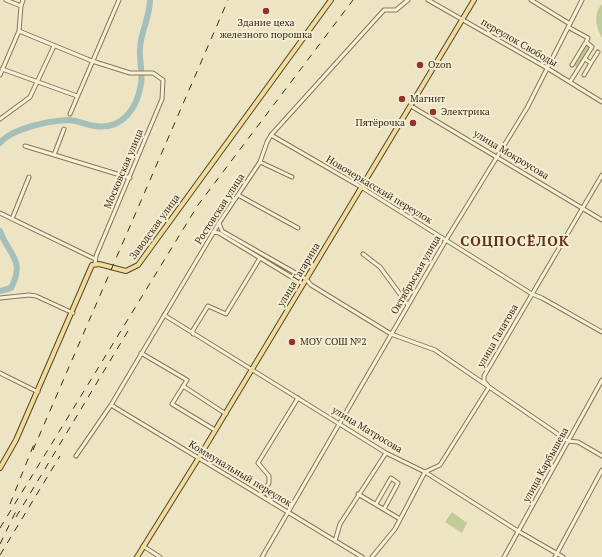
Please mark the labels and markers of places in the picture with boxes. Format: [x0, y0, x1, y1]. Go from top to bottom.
marker: Здание цеха железного порошка [261, 6, 271, 16]
place label: Здание цеха железного порошка [220, 17, 312, 40]
place label: Ozon [428, 59, 451, 71]
marker: Ozon [415, 60, 425, 70]
place label: Магнит [410, 93, 445, 105]
marker: Магнит [397, 94, 407, 104]
place label: Электрика [441, 106, 490, 118]
marker: Электрика [428, 107, 438, 117]
place label: Пятёрочка [355, 117, 405, 129]
marker: Пятёрочка [408, 118, 418, 128]
place label: МОУ СОШ №2 [300, 336, 367, 348]
marker: МОУ СОШ №2 [287, 337, 297, 347]

